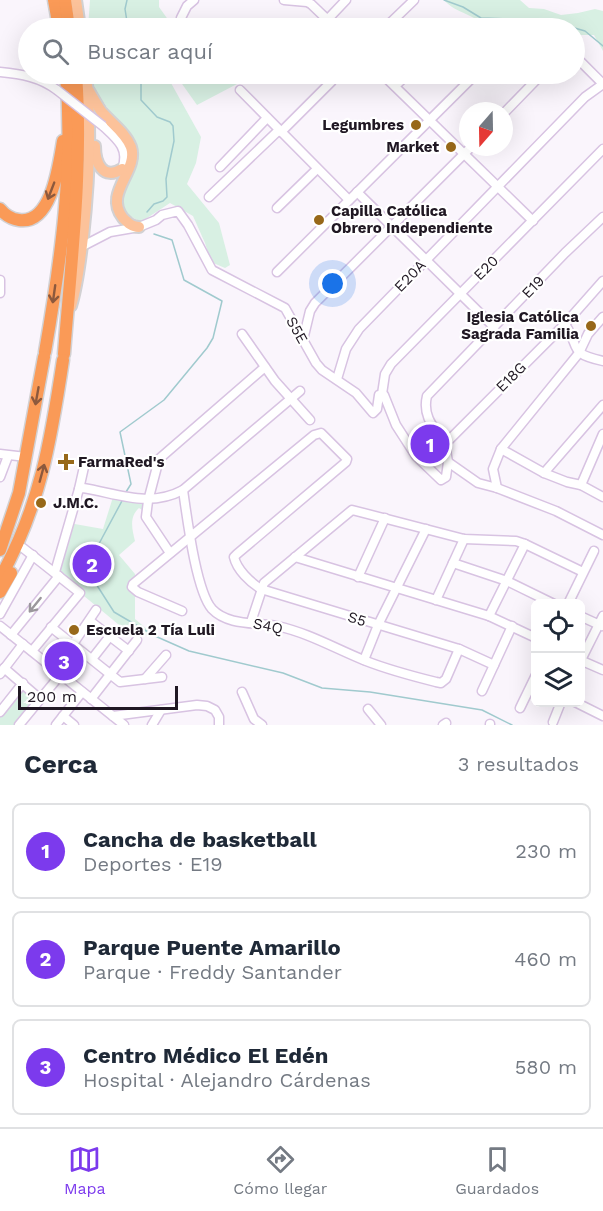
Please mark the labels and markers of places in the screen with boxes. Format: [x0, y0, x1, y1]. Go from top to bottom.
place label: Legumbres [322, 116, 404, 134]
marker: Legumbres [409, 118, 423, 132]
place label: Market [386, 138, 439, 156]
marker: Market [444, 140, 458, 154]
place label: Capilla Católica Obrero Independiente [331, 202, 493, 237]
marker: Capilla Católica Obrero Independiente [312, 213, 326, 227]
place label: Iglesia Católica Sagrada Familia [461, 308, 579, 343]
marker: Iglesia Católica Sagrada Familia [584, 319, 598, 333]
pin: 1 [410, 422, 450, 466]
place label: FarmaRed's [78, 453, 164, 471]
marker: FarmaRed's [59, 455, 73, 469]
place label: J.M.C. [53, 494, 98, 512]
marker: J.M.C. [34, 496, 48, 510]
pin: 2 [72, 542, 112, 586]
place label: Escuela 2 Tía Luli [86, 621, 215, 639]
marker: Escuela 2 Tía Luli [67, 623, 81, 637]
pin: 3 [44, 638, 84, 684]

